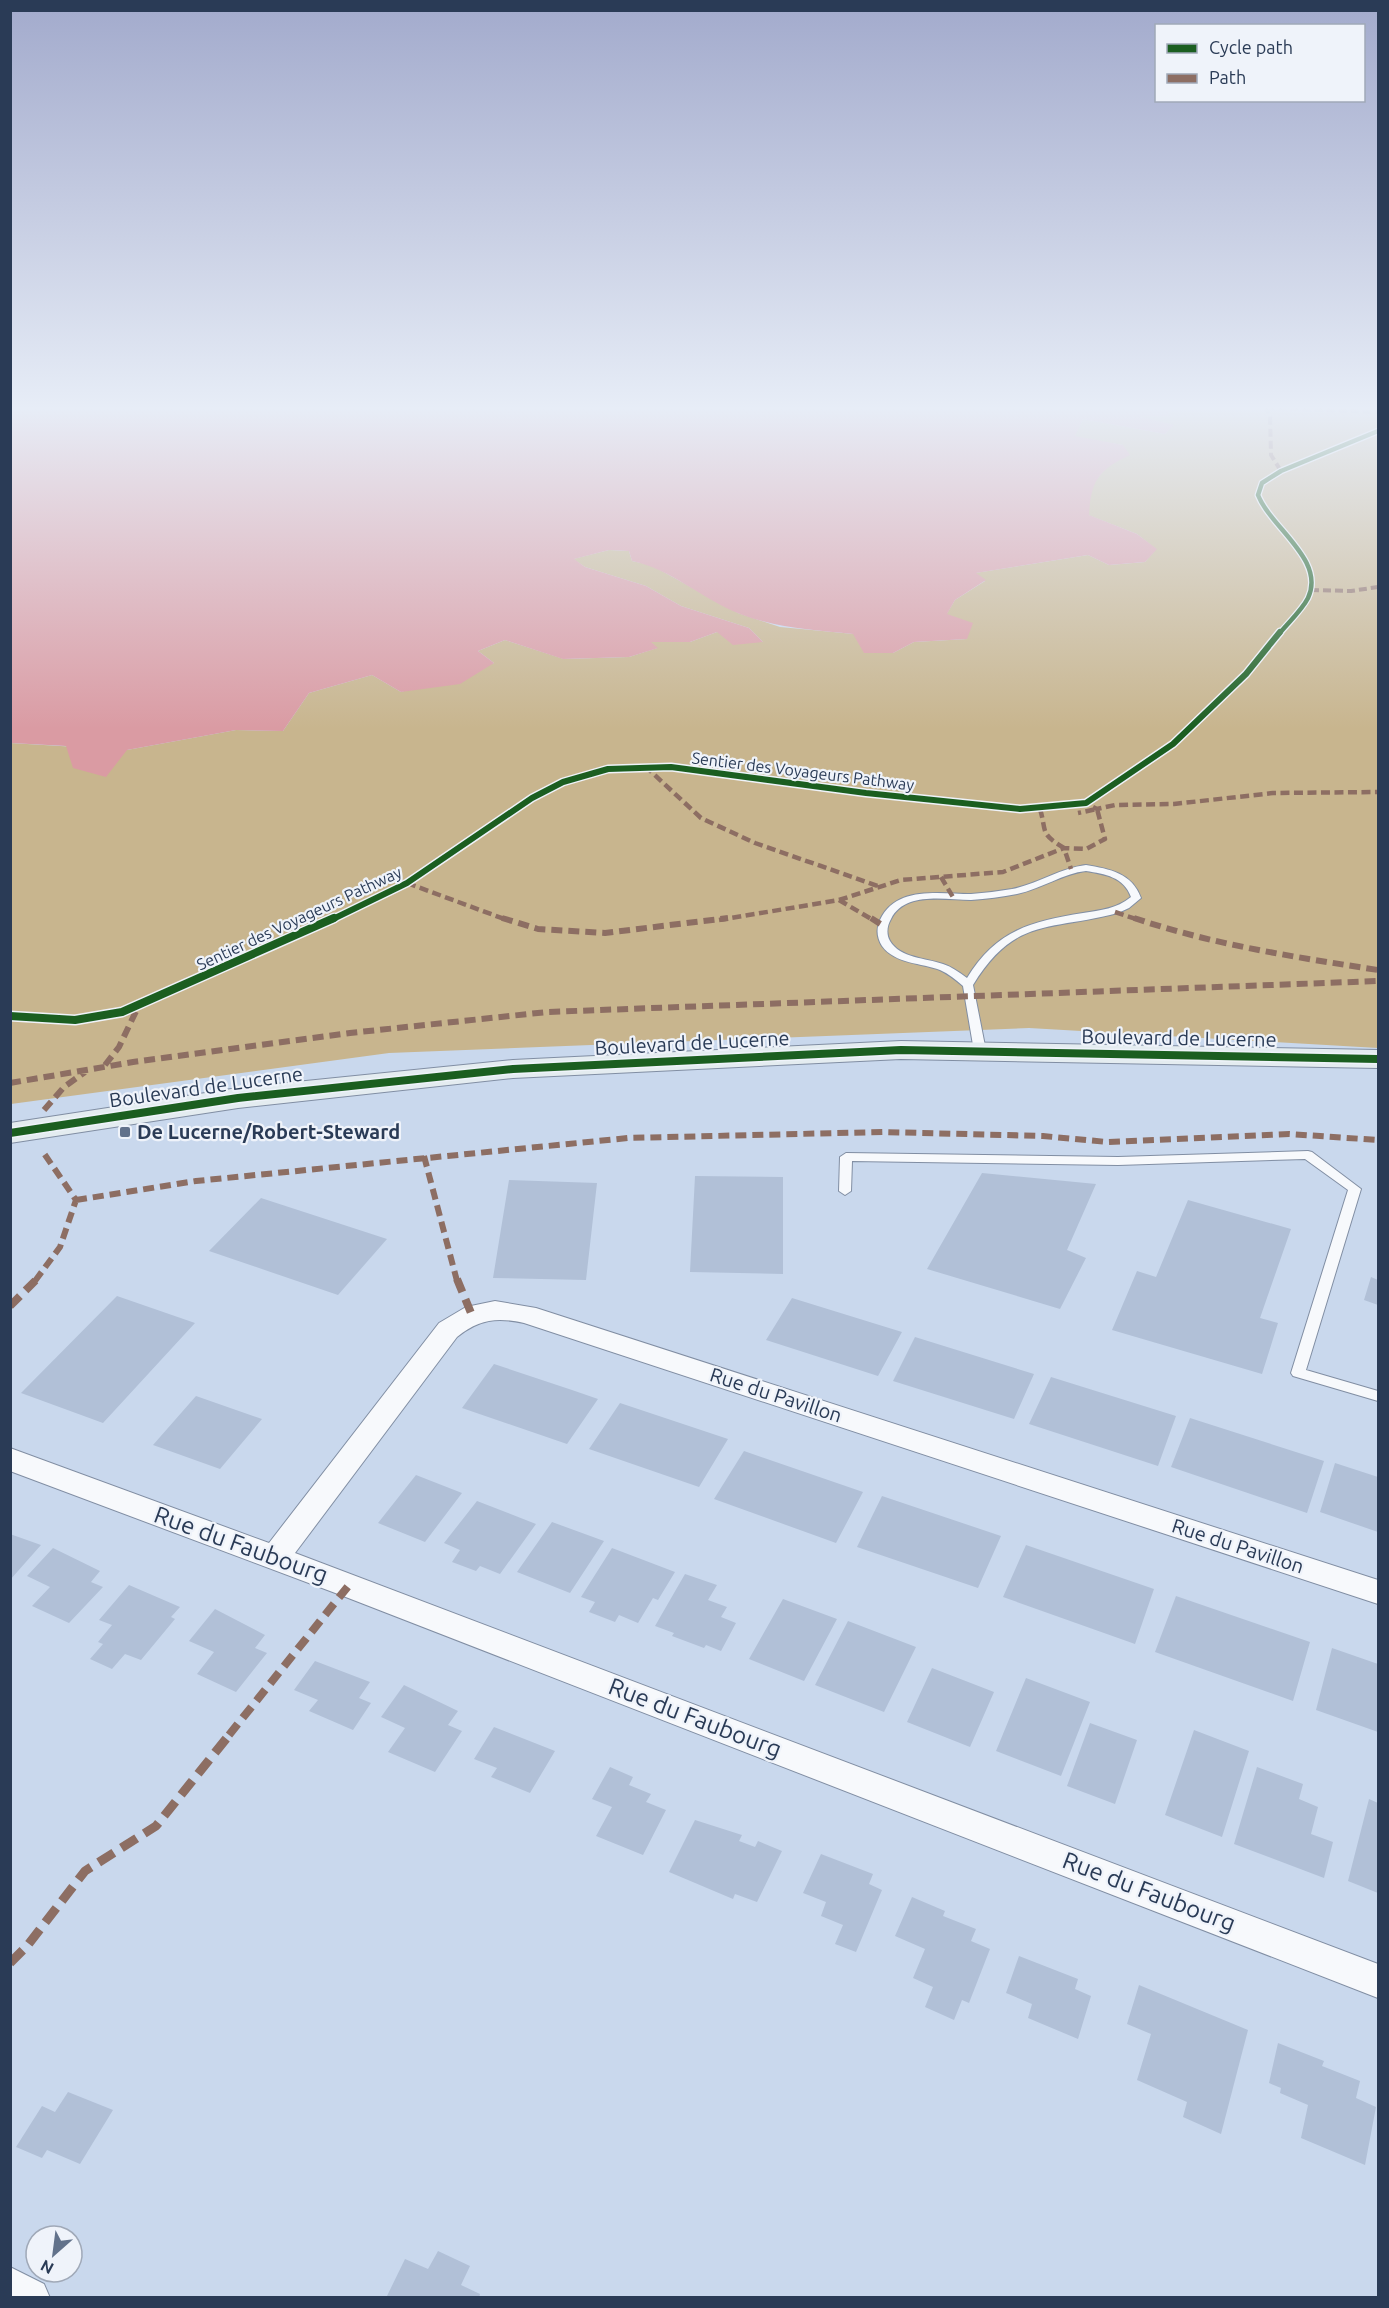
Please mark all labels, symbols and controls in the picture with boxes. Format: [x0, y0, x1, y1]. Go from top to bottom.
legend [1155, 24, 1365, 102]
text: Cycle path [1209, 37, 1293, 57]
text: Path [1209, 67, 1246, 87]
street label: Sentier des Voyageurs Pathway [691, 748, 916, 794]
street label: Sentier des Voyageurs Pathway [194, 862, 405, 973]
street label: Boulevard de Lucerne [1081, 1024, 1277, 1051]
street label: Boulevard de Lucerne [594, 1026, 790, 1059]
street label: Boulevard de Lucerne [108, 1062, 304, 1111]
place label: De Lucerne/Robert-Steward [137, 1120, 400, 1143]
marker: De Lucerne/Robert-Steward [118, 1125, 132, 1139]
street label: Rue du Pavillon [707, 1362, 845, 1427]
street label: Rue du Faubourg [151, 1501, 332, 1589]
street label: Rue du Pavillon [1169, 1513, 1307, 1578]
street label: Rue du Faubourg [605, 1672, 785, 1763]
street label: Rue du Faubourg [1059, 1846, 1239, 1937]
north arrow [24, 2224, 84, 2284]
text: N [37, 2256, 56, 2278]

